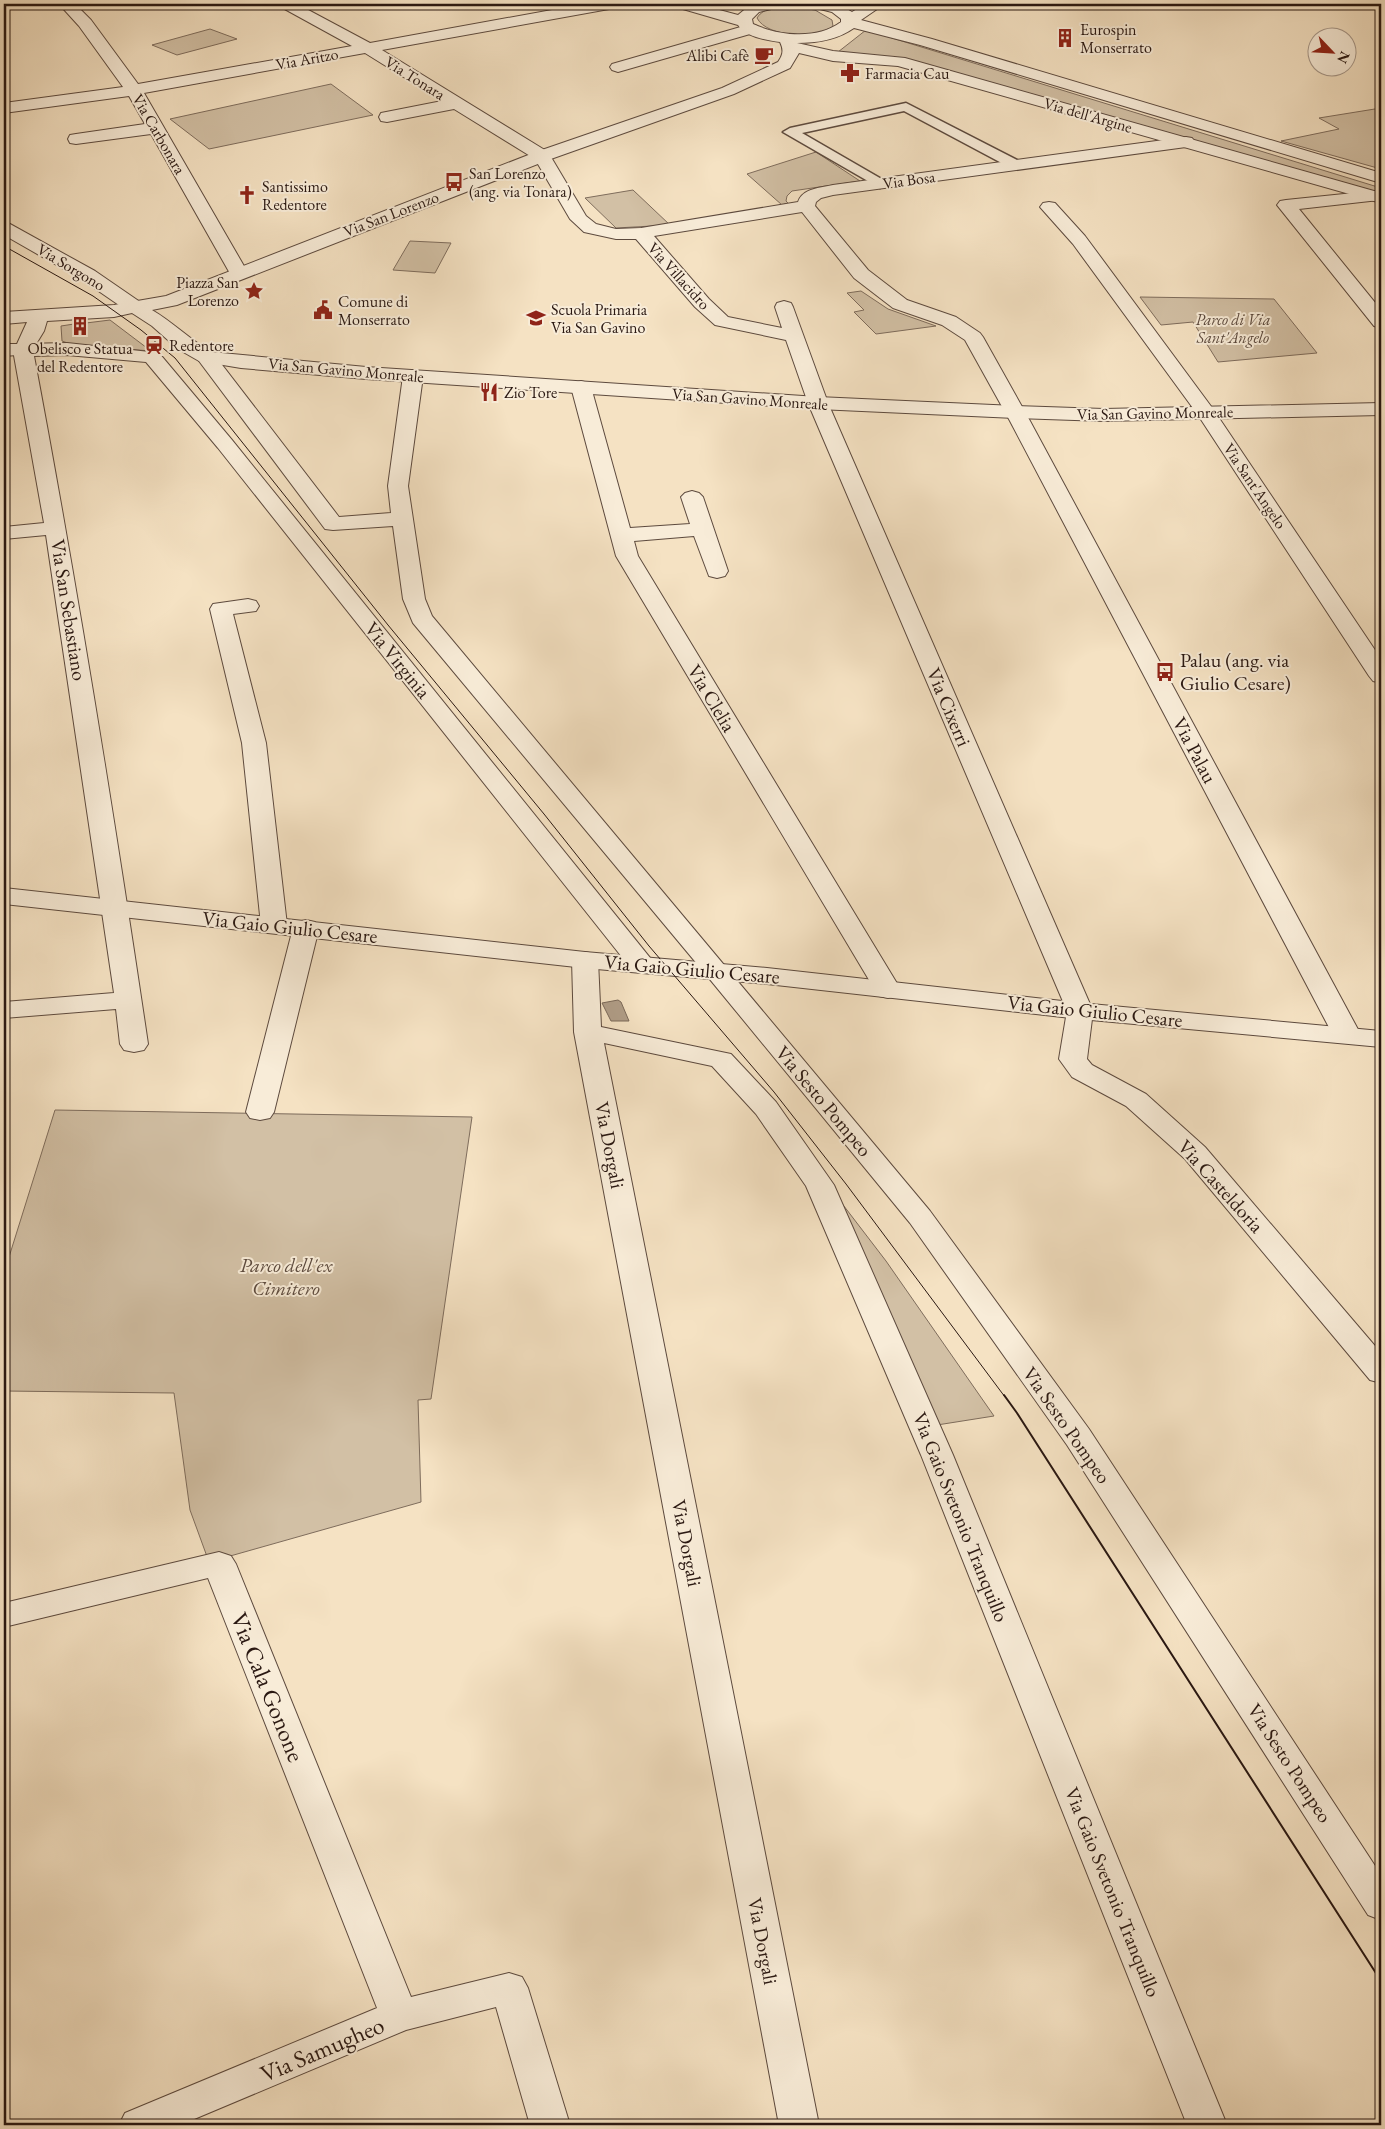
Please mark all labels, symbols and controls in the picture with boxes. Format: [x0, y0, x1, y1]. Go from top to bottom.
place label: Eurospin Monserrato [1080, 19, 1152, 58]
building icon: Eurospin Monserrato [1054, 27, 1076, 49]
north arrow [1308, 28, 1358, 78]
street label: Via Aritzo [274, 43, 340, 75]
cafe icon: Alibi Cafè [753, 44, 775, 66]
place label: Alibi Cafè [685, 45, 749, 66]
text: N [1333, 49, 1354, 67]
street label: Via Tonara [381, 51, 450, 105]
pharmacy icon: Farmacia Cau [839, 62, 861, 84]
place label: Farmacia Cau [865, 63, 950, 84]
street label: Via Carbonara [127, 90, 191, 179]
street label: Via dell'Argine [1041, 92, 1135, 138]
place label: San Lorenzo (ang. via Tonara) [469, 163, 572, 202]
street label: Via Bosa [881, 166, 937, 194]
bus stop icon: San Lorenzo (ang. via Tonara) [443, 171, 465, 193]
place label: Santissimo Redentore [262, 176, 328, 215]
church icon: Santissimo Redentore [236, 184, 258, 206]
street label: Via San Lorenzo [340, 186, 442, 242]
street label: Via Sorgono [33, 238, 109, 296]
street label: Via Villacidro [643, 238, 715, 314]
place label: Piazza San Lorenzo [176, 272, 240, 311]
place icon: Piazza San Lorenzo [243, 280, 265, 302]
place label: Comune di Monserrato [338, 291, 410, 330]
public building icon: Comune di Monserrato [312, 299, 334, 321]
place label: Scuola Primaria Via San Gavino [551, 299, 648, 338]
school or university icon: Scuola Primaria Via San Gavino [525, 307, 547, 329]
park label: Parco di Via Sant'Angelo [1195, 309, 1271, 348]
building icon: Obelisco e Statua del Redentore [69, 315, 91, 337]
station icon: Redentore [143, 334, 165, 356]
place label: Redentore [169, 335, 234, 356]
place label: Obelisco e Statua del Redentore [27, 338, 133, 377]
street label: Via San Gavino Monreale [267, 353, 425, 387]
restaurant icon: Zio Tore [478, 381, 500, 403]
place label: Zio Tore [504, 382, 557, 403]
street label: Via San Gavino Monreale [671, 383, 829, 415]
street label: Via San Gavino Monreale [1077, 401, 1233, 425]
street label: Via Sant'Angelo [1219, 439, 1291, 533]
street label: Via San Sebastiano [45, 537, 93, 683]
street label: Via Virginia [359, 616, 437, 704]
place label: Palau (ang. via Giulio Cesare) [1180, 647, 1291, 696]
street label: Via Clelia [682, 659, 742, 737]
bus stop icon: Palau (ang. via Giulio Cesare) [1154, 661, 1176, 683]
street label: Via Cixerri [921, 664, 977, 750]
street label: Via Palau [1167, 712, 1223, 788]
street label: Via Gaio Giulio Cesare [201, 905, 379, 949]
street label: Via Gaio Giulio Cesare [603, 948, 781, 990]
street label: Via Gaio Giulio Cesare [1006, 989, 1184, 1033]
street label: Via Sesto Pompeo [770, 1040, 878, 1162]
street label: Via Dorgali [589, 1099, 631, 1191]
street label: Via Casteldoria [1172, 1134, 1270, 1238]
park label: Parco dell'ex Cimitero [240, 1252, 333, 1301]
street label: Via Sesto Pompeo [1017, 1361, 1117, 1489]
street label: Via Gaio Svetonio Tranquillo [907, 1408, 1015, 1626]
street label: Via Dorgali [666, 1497, 708, 1589]
street label: Via Cala Gonone [224, 1608, 312, 1766]
street label: Via Sesto Pompeo [1242, 1698, 1338, 1828]
street label: Via Gaio Svetonio Tranquillo [1059, 1783, 1167, 2001]
street label: Via Dorgali [742, 1895, 784, 1987]
street label: Via Samugheo [255, 2009, 389, 2089]

